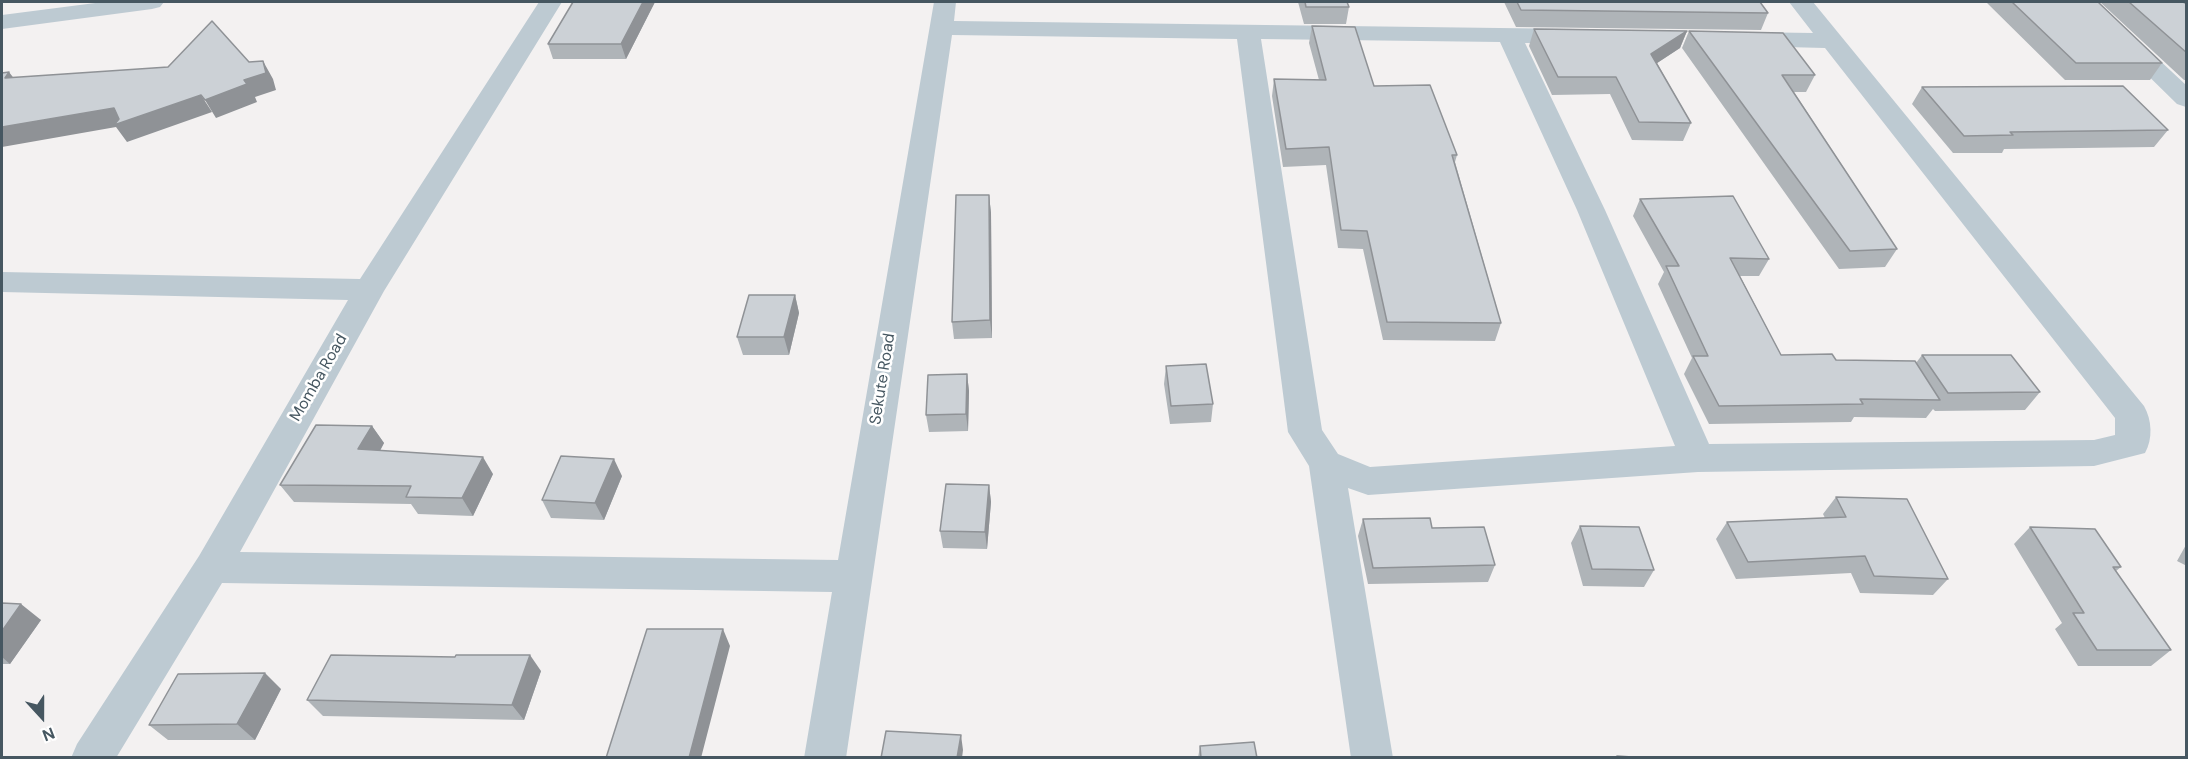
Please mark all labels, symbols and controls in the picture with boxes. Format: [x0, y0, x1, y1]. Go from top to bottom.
street label: Momba Road [286, 331, 352, 425]
street label: Sekute Road [866, 332, 900, 426]
north arrow [12, 687, 72, 747]
text: N [39, 722, 58, 746]

